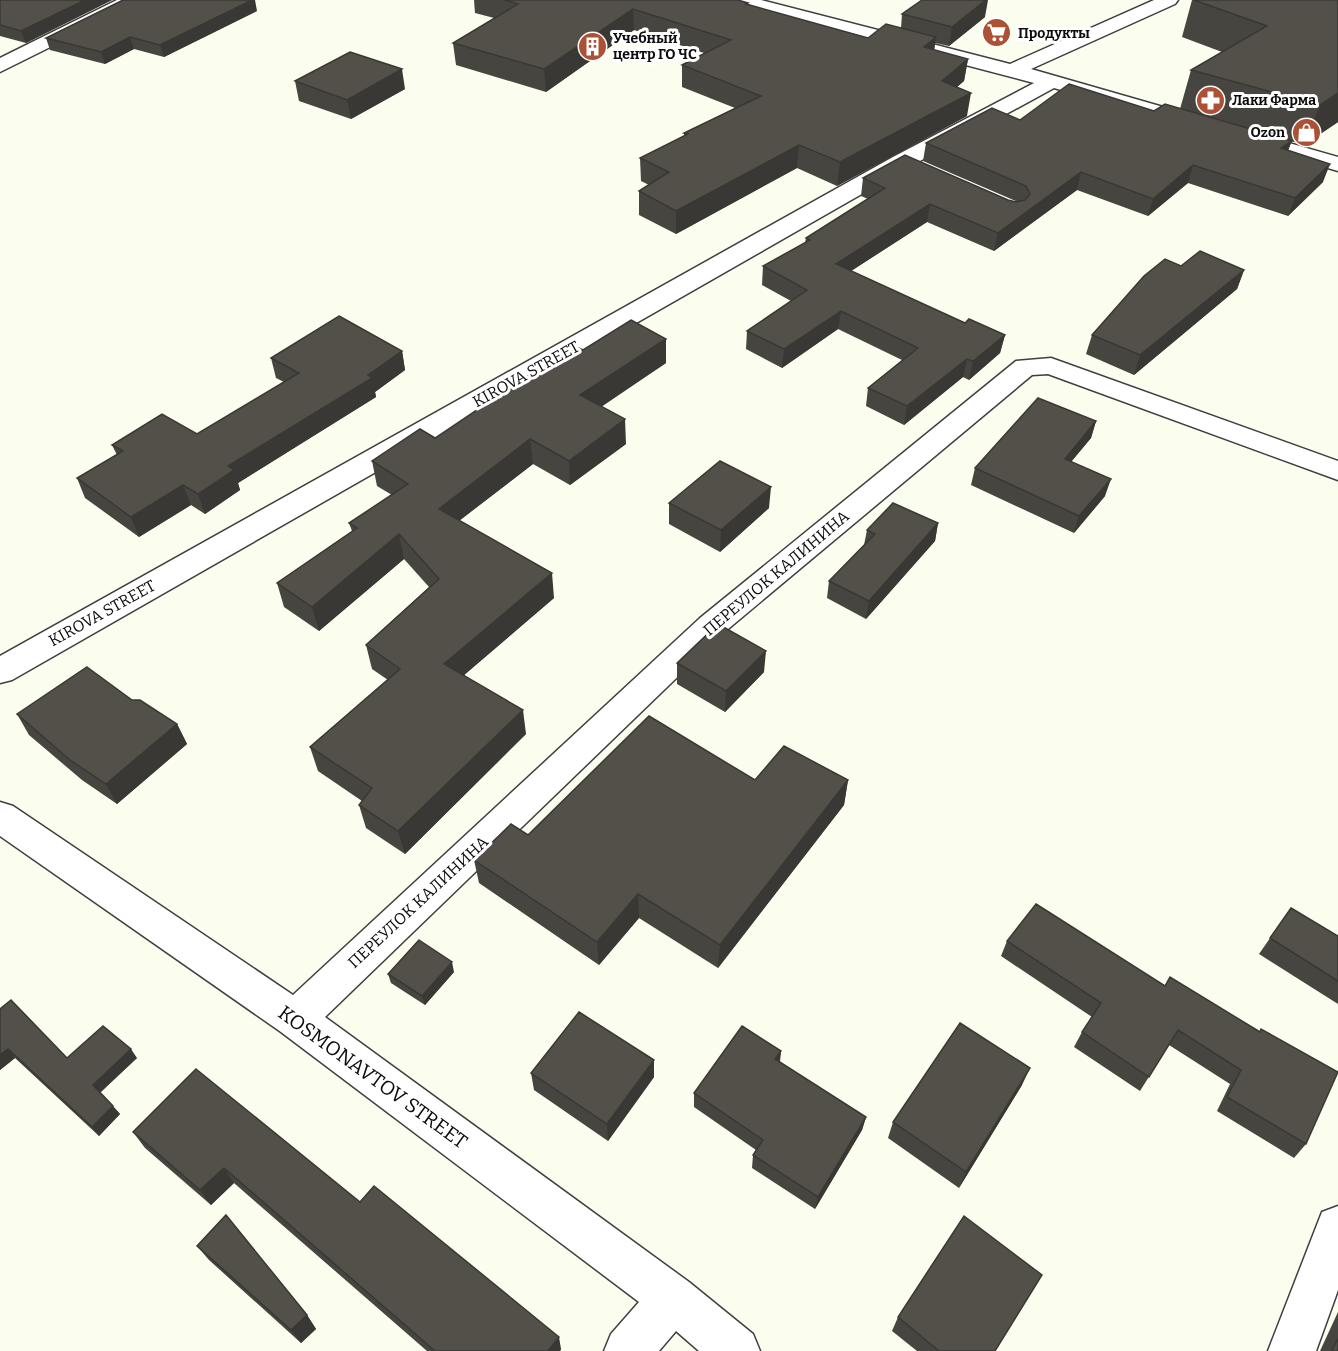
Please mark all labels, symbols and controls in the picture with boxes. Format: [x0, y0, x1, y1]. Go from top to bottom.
supermarket icon: Продукты [981, 17, 1013, 49]
place label: Продукты [1018, 25, 1090, 42]
building icon: Учебный центр ГО ЧС [576, 30, 608, 62]
place label: Учебный центр ГО ЧС [613, 30, 697, 63]
pharmacy icon: Лаки Фарма [1195, 84, 1227, 116]
place label: Лаки Фарма [1232, 92, 1316, 109]
shop icon: Ozon [1290, 116, 1322, 148]
place label: Ozon [1251, 124, 1285, 141]
street label: KIROVA STREET [469, 337, 583, 411]
street label: ПЕРЕУЛОК КАЛИНИНА [699, 506, 853, 640]
street label: KIROVA STREET [45, 576, 159, 650]
street label: ПЕРЕУЛОК КАЛИНИНА [344, 832, 492, 972]
street label: KOSMONAVTOV STREET [274, 1000, 472, 1154]

